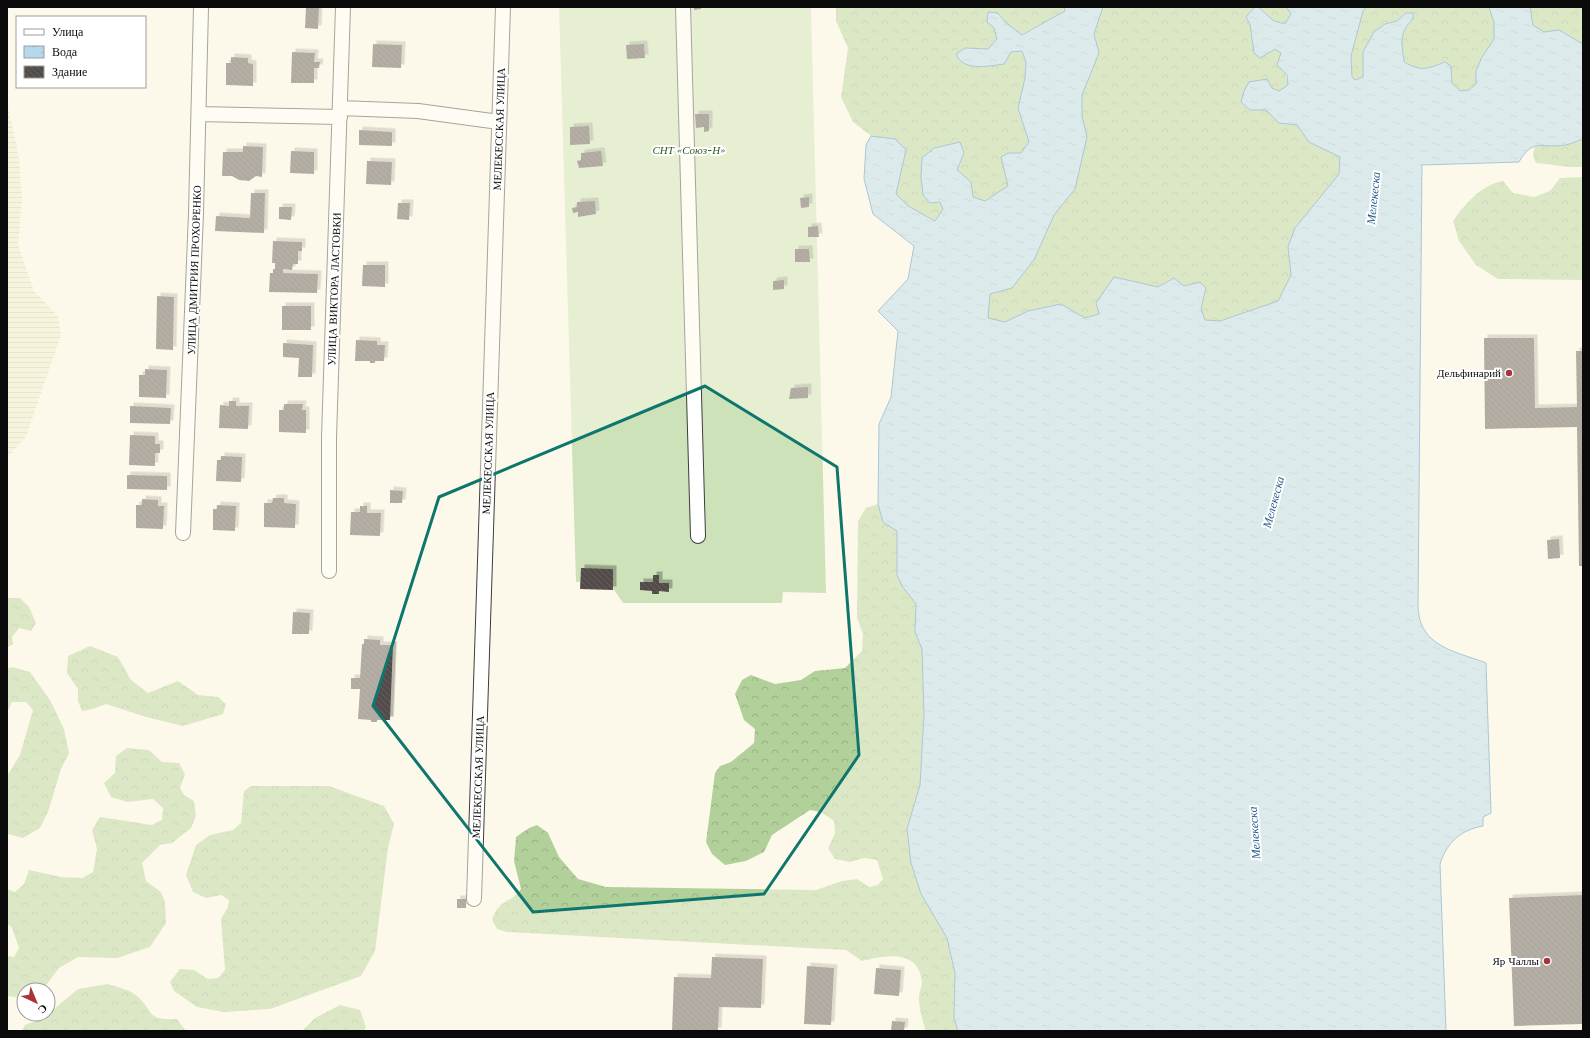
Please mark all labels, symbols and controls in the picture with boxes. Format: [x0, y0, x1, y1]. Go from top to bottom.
legend [16, 16, 146, 88]
text: Улица [52, 24, 84, 39]
text: Вода [52, 44, 78, 59]
text: Здание [52, 64, 87, 79]
street label: МЕЛЕКЕССКАЯ УЛИЦА [490, 67, 508, 191]
park label: СНТ «Союз-Н» [653, 143, 725, 157]
water label: Мелекеска [1363, 171, 1383, 226]
street label: УЛИЦА ДМИТРИЯ ПРОХОРЕНКО [184, 185, 204, 355]
street label: УЛИЦА ВИКТОРА ЛАСТОВКИ [324, 212, 344, 366]
place label: Дельфинарий [1437, 366, 1501, 380]
marker: Дельфинарий [1504, 368, 1514, 378]
street label: МЕЛЕКЕССКАЯ УЛИЦА [479, 391, 497, 515]
water label: Мелекеска [1259, 475, 1287, 530]
street label: МЕЛЕКЕССКАЯ УЛИЦА [469, 715, 487, 839]
water label: Мелекеска [1245, 806, 1263, 861]
place label: Яр Чаллы [1493, 954, 1540, 968]
marker: Яр Чаллы [1542, 956, 1552, 966]
north arrow [16, 982, 56, 1022]
text: С [35, 1001, 51, 1017]

